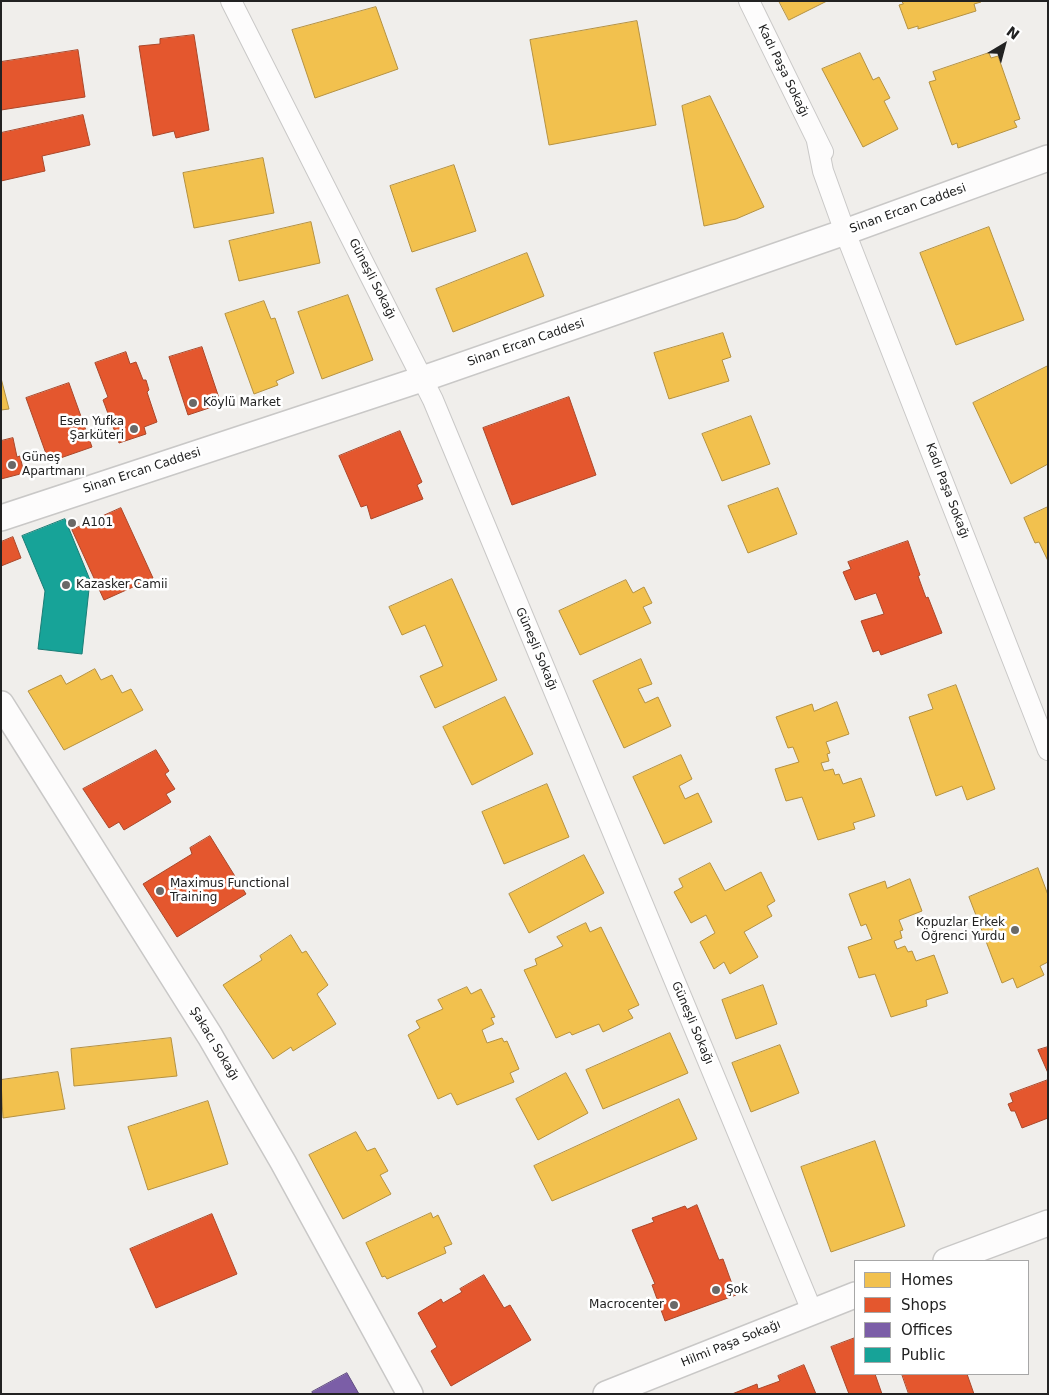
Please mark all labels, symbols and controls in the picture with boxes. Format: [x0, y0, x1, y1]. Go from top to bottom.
north arrow [979, 20, 1029, 70]
street label: Kadı Paşa Sokağı [754, 22, 812, 120]
text: N [1004, 23, 1023, 43]
street label: Sinan Ercan Caddesi [848, 181, 968, 237]
street label: Güneşli Sokağı [345, 236, 399, 322]
street label: Sinan Ercan Caddesi [466, 316, 586, 370]
place label: Köylü Market [203, 396, 281, 410]
marker: Köylü Market [187, 397, 199, 409]
place label: Esen Yufka Şarküteri [59, 415, 124, 443]
marker: Esen Yufka Şarküteri [128, 423, 140, 435]
street label: Kadı Paşa Sokağı [922, 441, 972, 541]
street label: Sinan Ercan Caddesi [81, 445, 203, 497]
place label: Güneş Apartmanı [22, 451, 85, 479]
marker: Güneş Apartmanı [6, 459, 18, 471]
place label: A101 [82, 516, 113, 530]
marker: A101 [66, 517, 78, 529]
place label: Kazasker Camii [76, 578, 168, 592]
marker: Kazasker Camii [60, 579, 72, 591]
street label: Güneşli Sokağı [512, 605, 560, 693]
place label: Maximus Functional Training [170, 877, 289, 905]
marker: Maximus Functional Training [154, 885, 166, 897]
place label: Kopuzlar Erkek Öğrenci Yurdu [916, 916, 1005, 944]
marker: Kopuzlar Erkek Öğrenci Yurdu [1009, 924, 1021, 936]
street label: Güneşli Sokağı [668, 979, 716, 1067]
street label: Şakacı Sokağı [187, 1005, 241, 1083]
legend [854, 1260, 1029, 1375]
text: Homes [901, 1271, 953, 1289]
place label: Şok [726, 1283, 748, 1297]
marker: Şok [710, 1284, 722, 1296]
text: Shops [901, 1296, 947, 1314]
place label: Macrocenter [589, 1298, 664, 1312]
marker: Macrocenter [668, 1299, 680, 1311]
street label: Hilmi Paşa Sokağı [679, 1317, 783, 1371]
text: Offices [901, 1321, 953, 1339]
text: Public [901, 1346, 945, 1364]

